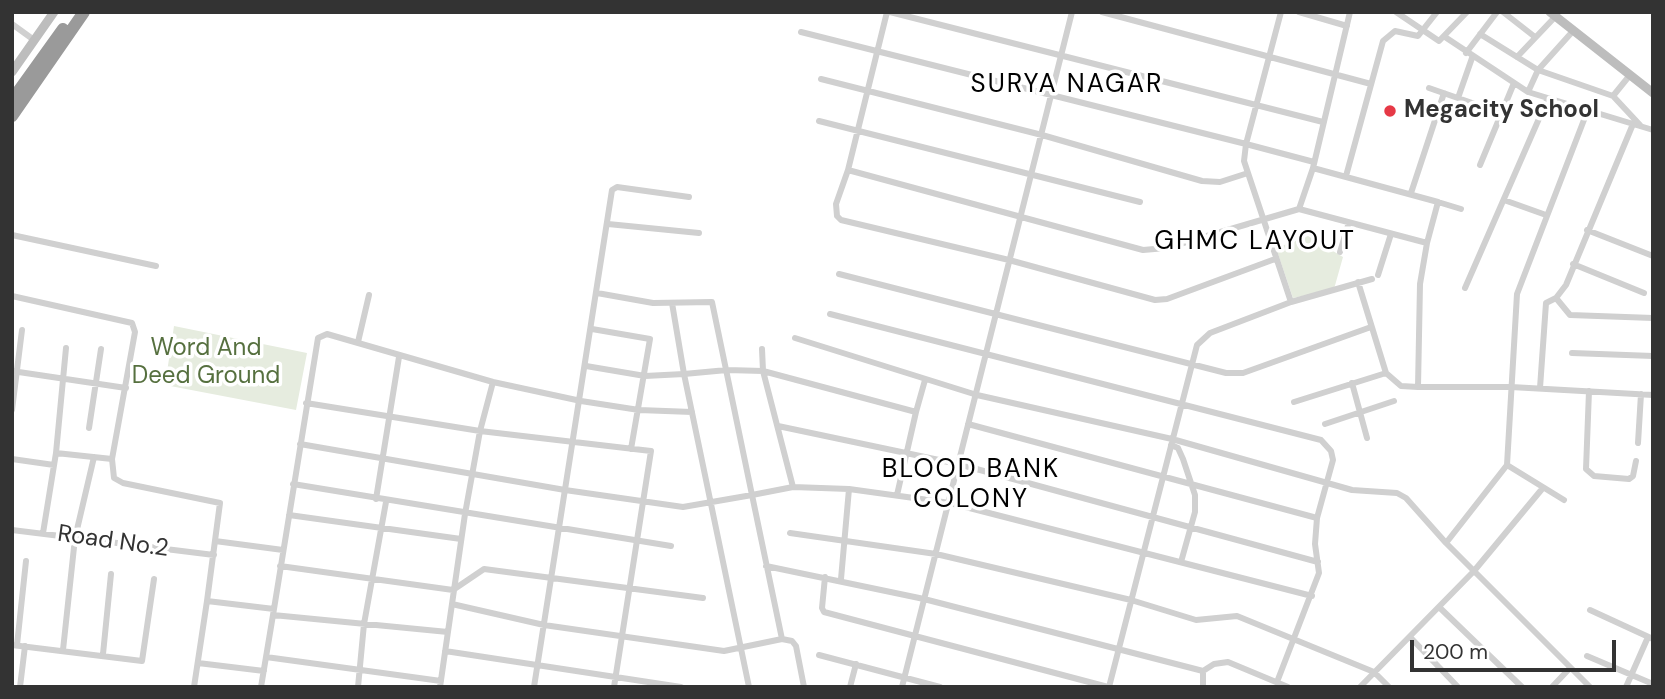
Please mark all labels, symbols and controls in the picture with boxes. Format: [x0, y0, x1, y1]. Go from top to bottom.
district label: SURYA NAGAR [972, 69, 1162, 101]
place label: Megacity School [1404, 97, 1599, 125]
marker: Megacity School [1382, 103, 1398, 119]
district label: GHMC LAYOUT [1156, 226, 1354, 258]
park label: Word And Deed Ground [132, 335, 280, 391]
district label: BLOOD BANK COLONY [883, 454, 1059, 516]
street label: Road No.2 [56, 520, 170, 564]
scale bar [1413, 626, 1620, 670]
text: 200 m [1423, 638, 1488, 666]

